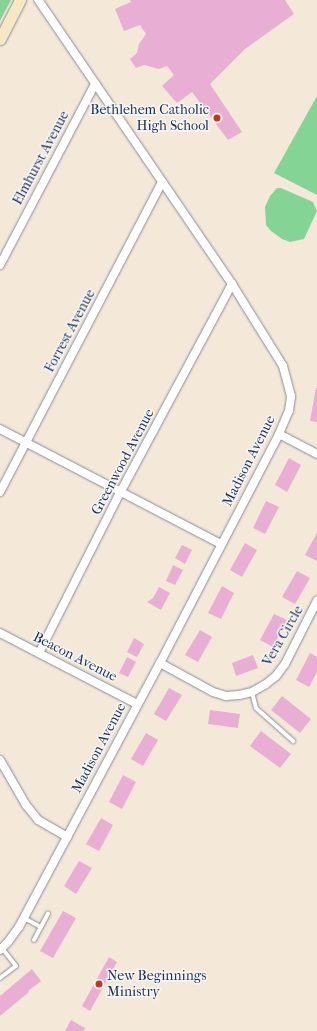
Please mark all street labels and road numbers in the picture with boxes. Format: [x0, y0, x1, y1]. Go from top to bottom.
street label: Elmhurst Avenue [9, 108, 73, 208]
street label: Forrest Avenue [41, 287, 99, 375]
street label: Greenwood Avenue [88, 406, 158, 518]
street label: Madison Avenue [219, 413, 279, 509]
street label: Vera Circle [259, 603, 307, 669]
street label: Beacon Avenue [30, 629, 120, 685]
street label: Madison Avenue [68, 700, 130, 796]

